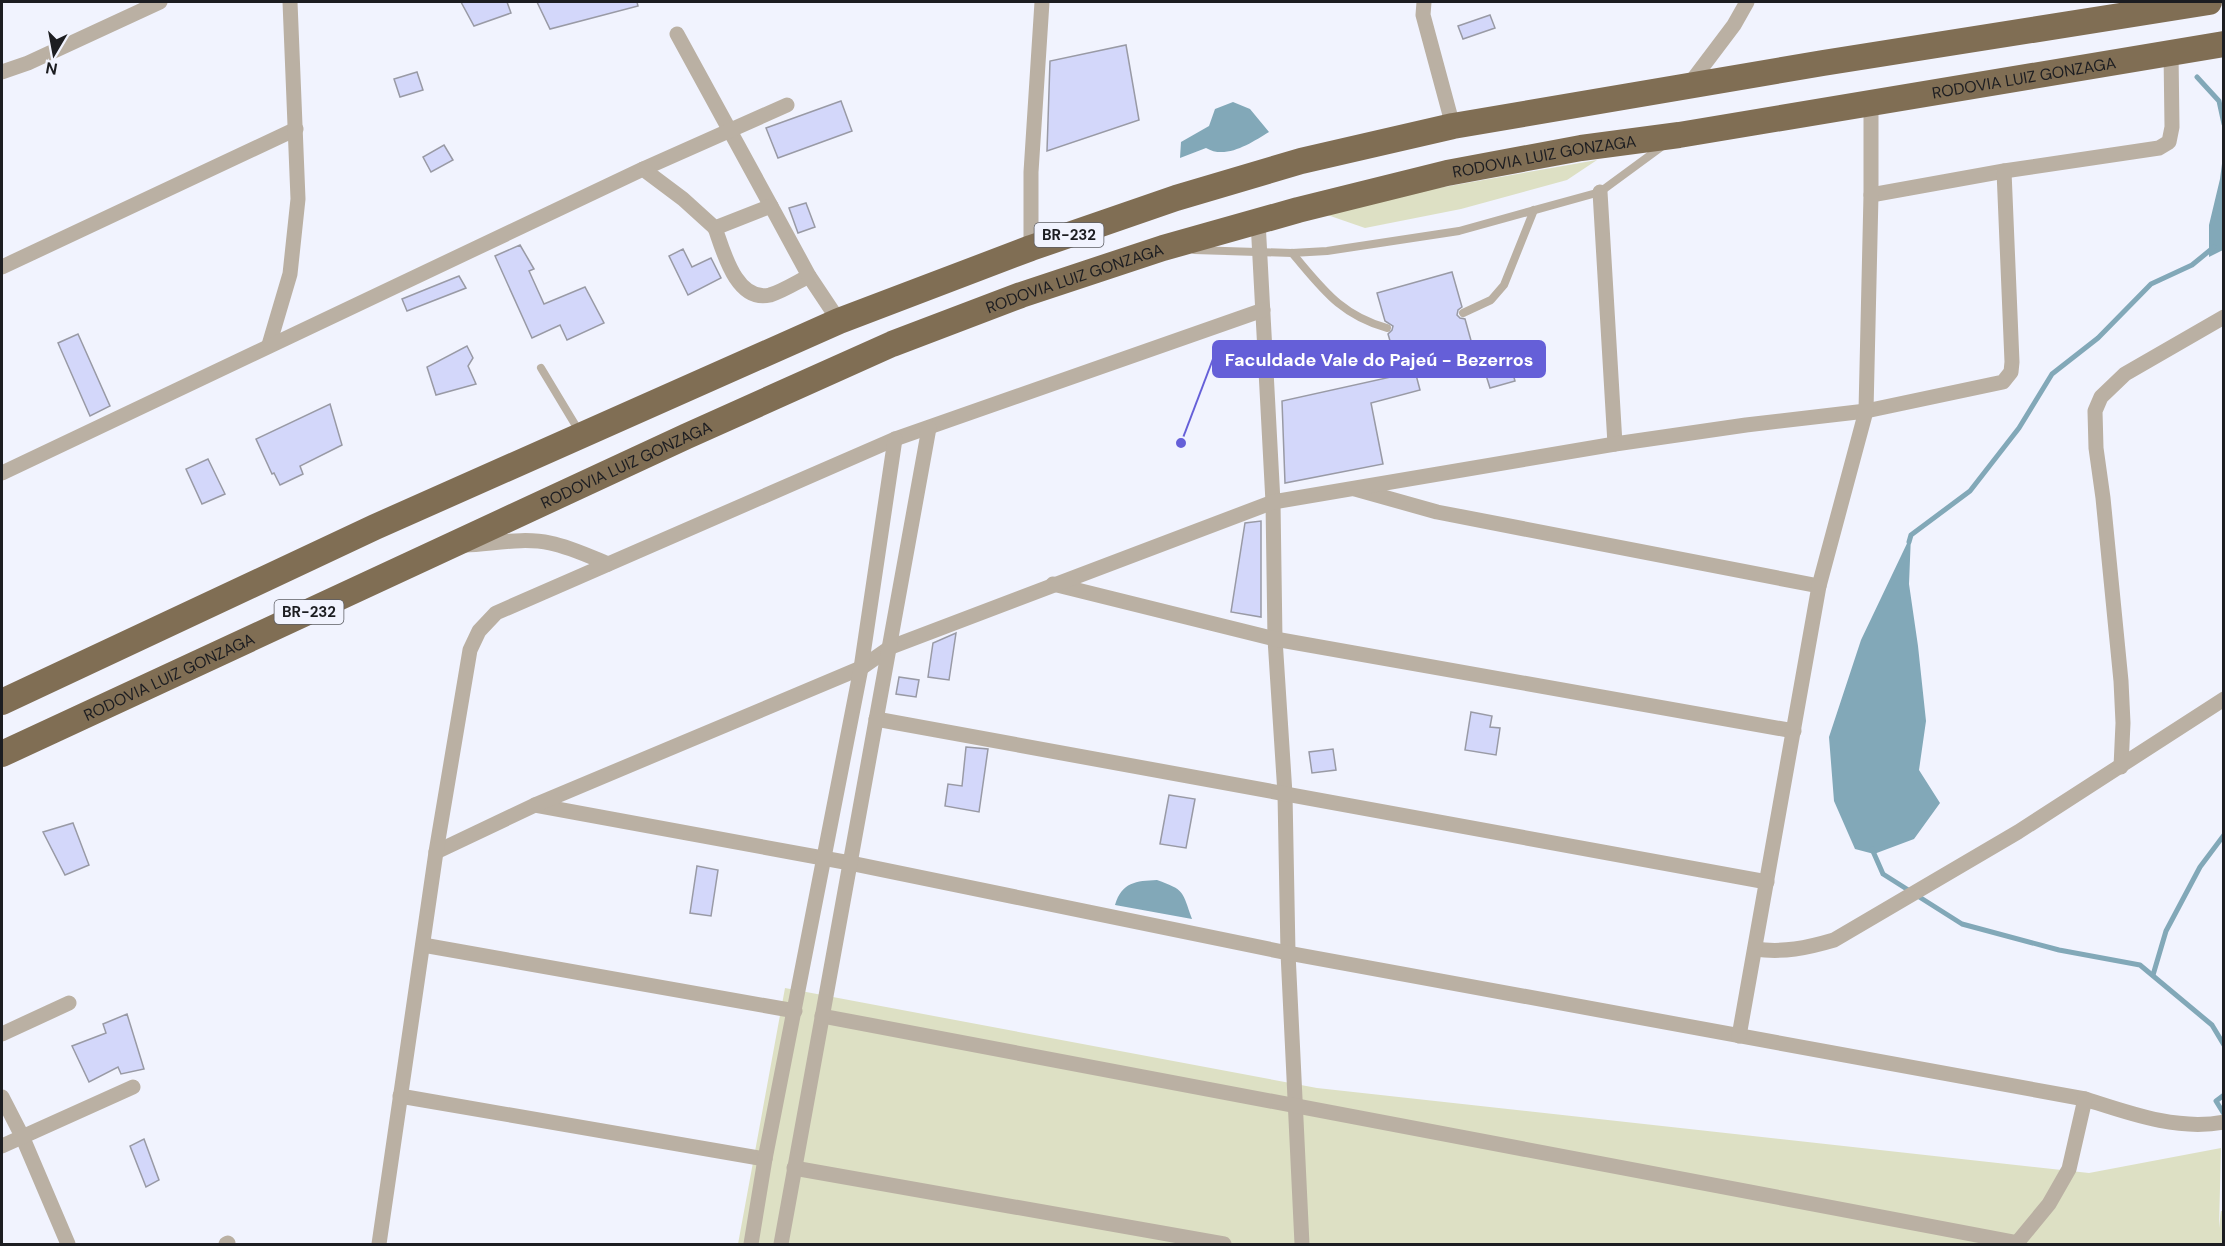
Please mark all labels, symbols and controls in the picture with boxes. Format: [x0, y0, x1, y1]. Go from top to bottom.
north arrow [24, 24, 84, 84]
street label: RODOVIA LUIZ GONZAGA [1930, 52, 2118, 103]
text: N [44, 57, 59, 80]
street label: RODOVIA LUIZ GONZAGA [1451, 130, 1638, 182]
road number: BR-232 [1034, 223, 1104, 247]
street label: RODOVIA LUIZ GONZAGA [983, 238, 1166, 318]
callout: Faculdade Vale do Pajeú - Bezerros [1213, 341, 1545, 377]
text: Faculdade Vale do Pajeú - Bezerros [1225, 348, 1533, 372]
street label: RODOVIA LUIZ GONZAGA [537, 416, 715, 513]
road number: BR-232 [274, 600, 344, 624]
street label: RODOVIA LUIZ GONZAGA [80, 628, 258, 725]

